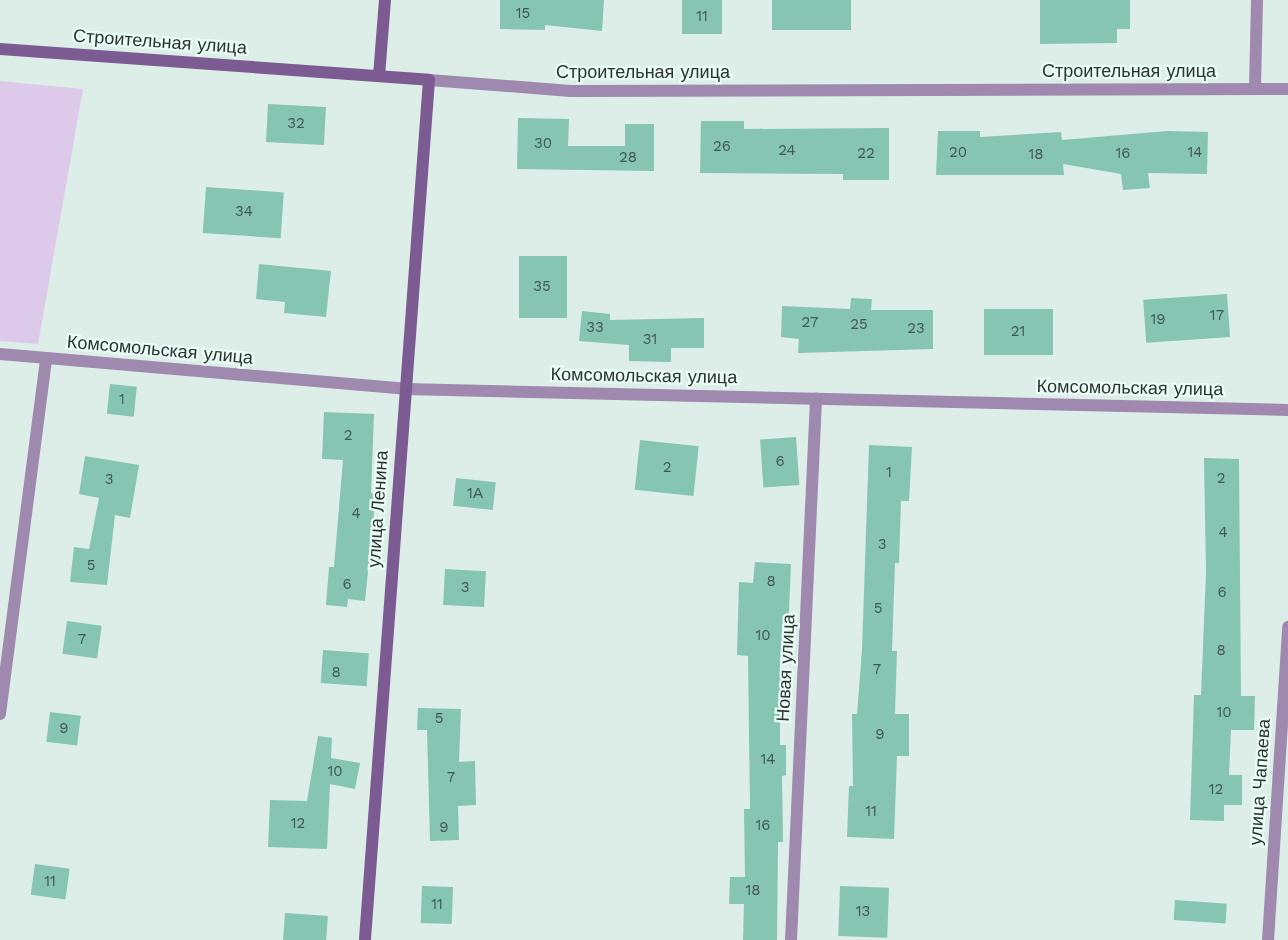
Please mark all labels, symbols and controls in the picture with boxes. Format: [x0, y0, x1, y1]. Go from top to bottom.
house number: 15 [516, 5, 530, 23]
house number: 11 [696, 8, 708, 26]
street label: Строительная улица [72, 25, 248, 59]
street label: Строительная улица [1042, 60, 1216, 82]
street label: Строительная улица [556, 61, 730, 83]
house number: 32 [287, 115, 305, 133]
house number: 30 [534, 135, 552, 153]
house number: 26 [713, 138, 731, 156]
house number: 24 [778, 142, 796, 160]
house number: 20 [949, 144, 967, 162]
house number: 14 [1187, 144, 1203, 162]
house number: 22 [857, 145, 875, 163]
house number: 16 [1116, 145, 1130, 163]
house number: 18 [1028, 146, 1044, 164]
house number: 28 [619, 149, 637, 167]
house number: 34 [235, 203, 253, 221]
house number: 35 [533, 278, 551, 296]
house number: 17 [1210, 307, 1224, 325]
house number: 19 [1150, 311, 1166, 329]
house number: 27 [802, 314, 818, 332]
house number: 25 [850, 316, 868, 334]
house number: 33 [586, 319, 604, 337]
house number: 23 [907, 320, 925, 338]
house number: 21 [1011, 323, 1025, 341]
street label: Комсомольская улица [66, 331, 254, 369]
house number: 31 [643, 331, 657, 349]
street label: Комсомольская улица [551, 364, 737, 388]
street label: Комсомольская улица [1037, 376, 1223, 400]
house number: 1 [119, 391, 125, 409]
house number: 2 [344, 427, 352, 445]
street label: улица Ленина [363, 450, 393, 568]
house number: 6 [775, 453, 785, 471]
house number: 2 [663, 459, 671, 477]
house number: 1 [886, 464, 892, 482]
house number: 2 [1217, 470, 1225, 488]
house number: 3 [105, 471, 113, 489]
house number: 1А [467, 485, 483, 503]
house number: 4 [351, 505, 361, 523]
house number: 4 [1218, 524, 1228, 542]
house number: 3 [878, 536, 886, 554]
house number: 5 [87, 557, 95, 575]
house number: 8 [766, 573, 776, 591]
house number: 6 [342, 576, 352, 594]
house number: 3 [461, 579, 469, 597]
house number: 6 [1217, 584, 1227, 602]
house number: 5 [874, 600, 882, 618]
street label: Новая улица [772, 614, 800, 722]
house number: 10 [755, 627, 771, 645]
house number: 7 [78, 631, 86, 649]
house number: 8 [1216, 642, 1226, 660]
house number: 7 [873, 661, 881, 679]
house number: 8 [331, 664, 341, 682]
house number: 10 [1216, 704, 1232, 722]
house number: 5 [435, 710, 443, 728]
street label: улица Чапаева [1245, 718, 1275, 846]
house number: 9 [59, 720, 69, 738]
house number: 9 [875, 726, 885, 744]
house number: 14 [760, 751, 776, 769]
house number: 10 [327, 763, 343, 781]
house number: 7 [447, 769, 455, 787]
house number: 12 [1209, 781, 1223, 799]
house number: 11 [865, 803, 877, 821]
house number: 12 [291, 815, 305, 833]
house number: 16 [756, 817, 770, 835]
house number: 9 [439, 819, 449, 837]
house number: 11 [44, 873, 56, 891]
house number: 18 [745, 882, 761, 900]
house number: 11 [431, 896, 443, 914]
house number: 13 [856, 903, 870, 921]

